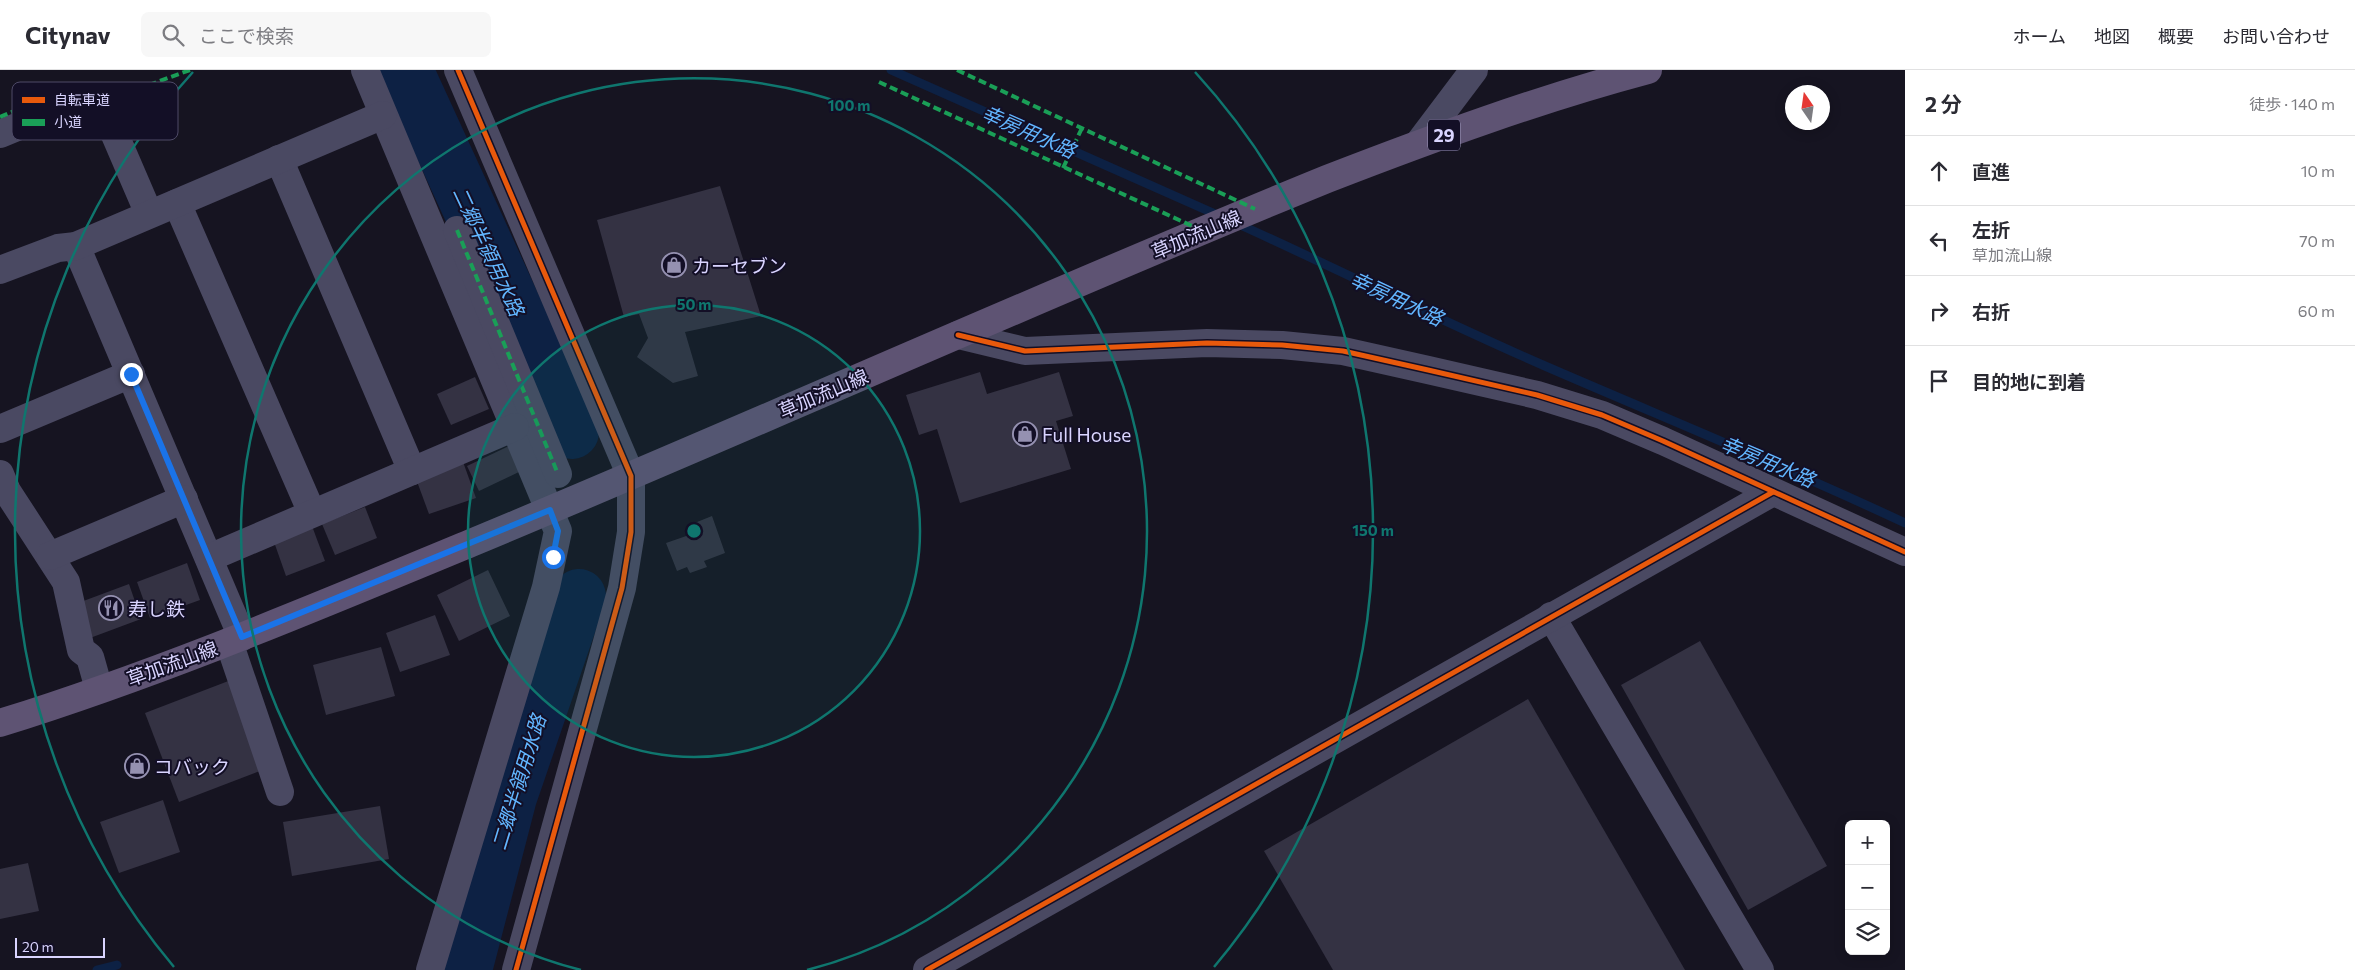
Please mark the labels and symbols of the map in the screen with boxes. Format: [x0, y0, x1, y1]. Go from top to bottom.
legend [12, 82, 178, 140]
north arrow [1785, 85, 1830, 130]
text: 自転車道 [54, 91, 110, 108]
text: 100 m [828, 96, 870, 114]
water label: 幸房用水路 [978, 100, 1081, 163]
text: 小道 [54, 113, 82, 130]
road number: 29 [1428, 120, 1460, 150]
water label: 二郷半領用水路 [449, 182, 530, 321]
street label: 草加流山線 [1148, 205, 1244, 263]
shop icon: カーセブン [661, 252, 687, 278]
place label: カーセブン [692, 254, 787, 277]
water label: 幸房用水路 [1347, 266, 1449, 331]
text: 50 m [677, 295, 711, 313]
route end [120, 363, 143, 386]
street label: 草加流山線 [775, 364, 871, 422]
shop icon: Full House [1012, 421, 1038, 447]
place label: Full House [1042, 423, 1131, 446]
water label: 幸房用水路 [1717, 430, 1821, 492]
text: 150 m [1352, 521, 1394, 539]
centre of rings [685, 522, 703, 540]
route start [542, 546, 565, 569]
restaurant icon: 寿し鉄 [98, 595, 124, 621]
place label: 寿し鉄 [128, 597, 185, 620]
street label: 草加流山線 [123, 636, 221, 690]
water label: 二郷半領用水路 [486, 710, 551, 852]
shop icon: コバック [124, 753, 150, 779]
place label: コバック [154, 755, 230, 778]
scale bar [15, 935, 105, 958]

